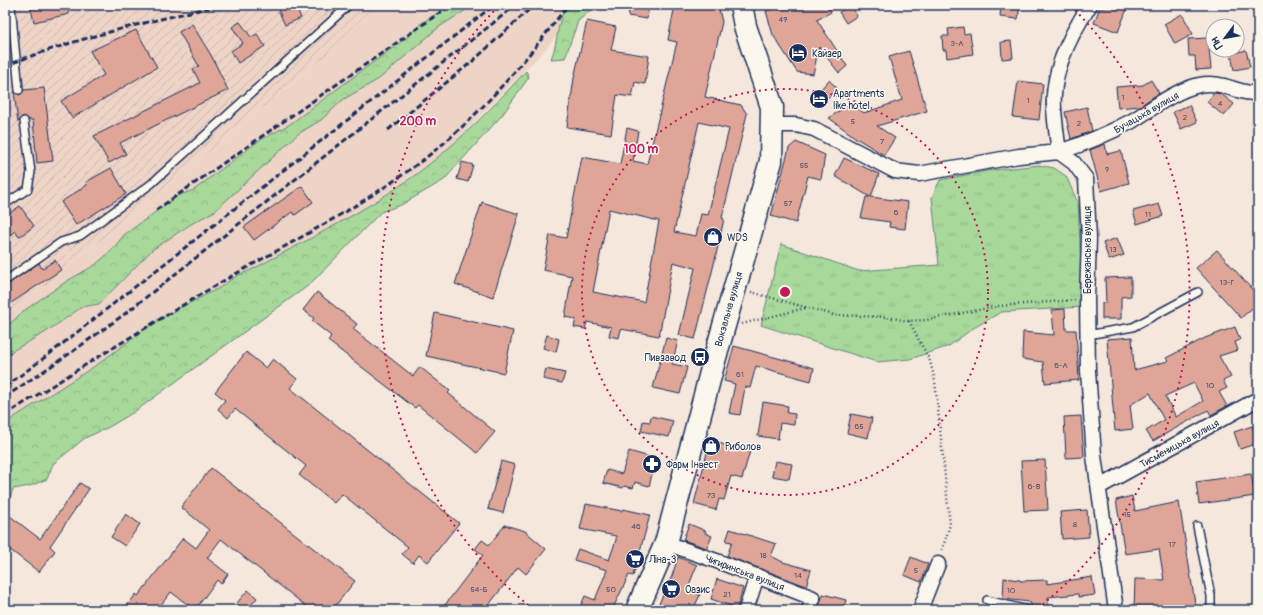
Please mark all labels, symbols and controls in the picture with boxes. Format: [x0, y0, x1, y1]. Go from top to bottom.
house number: 49 [779, 15, 787, 24]
north arrow [1205, 18, 1245, 58]
text: Пн [1208, 34, 1226, 52]
house number: 3-А [950, 39, 964, 48]
hotel icon: Кайзер [787, 42, 809, 64]
place label: Кайзер [812, 48, 842, 60]
hotel icon: Apartments like hotel [808, 88, 830, 110]
place label: Apartments like hotel [833, 88, 885, 112]
street label: Бучацька вулиця [1112, 89, 1181, 136]
house number: 1 [1121, 93, 1125, 102]
house number: 1 [1026, 96, 1030, 105]
house number: 4 [1218, 99, 1223, 108]
house number: 2 [1183, 113, 1188, 122]
text: 200 m [400, 114, 437, 129]
house number: 5 [851, 117, 855, 126]
house number: 2 [1077, 119, 1082, 128]
house number: 7 [880, 137, 885, 146]
text: 100 m [624, 142, 659, 157]
house number: 55 [800, 161, 808, 170]
house number: 9 [1105, 165, 1109, 174]
house number: 57 [784, 199, 793, 208]
street label: Бережанська вулиця [1082, 206, 1094, 294]
house number: 6 [894, 208, 899, 217]
house number: 11 [1145, 210, 1151, 219]
shop icon: WDS [702, 226, 724, 248]
place label: WDS [727, 232, 748, 244]
house number: 13 [1109, 245, 1117, 254]
street label: Вокзальна вулиця [713, 270, 745, 348]
house number: 13-Г [1220, 278, 1235, 287]
centre of rings [778, 285, 792, 299]
bus stop icon: Пивзавод [689, 346, 711, 368]
place label: Пивзавод [645, 352, 686, 364]
house number: 6-А [1054, 361, 1068, 370]
house number: 61 [736, 370, 744, 379]
house number: 10 [1206, 381, 1215, 390]
street label: Тисменицька вулиця [1138, 417, 1221, 471]
house number: 65 [855, 422, 864, 431]
shop icon: Риболов [700, 435, 722, 457]
place label: Риболов [725, 441, 761, 453]
pharmacy icon: Фарм Інвест [641, 453, 663, 475]
place label: Фарм Інвест [666, 459, 718, 471]
house number: 6-В [1028, 482, 1041, 491]
house number: 73 [707, 491, 716, 500]
house number: 15 [1123, 510, 1131, 519]
house number: 8 [1073, 520, 1077, 529]
house number: 46 [631, 522, 641, 531]
house number: 17 [1168, 540, 1176, 549]
supermarket icon: Ліна-3 [624, 548, 646, 570]
house number: 18 [759, 551, 767, 560]
street label: Чигиринська вулиця [703, 552, 786, 594]
place label: Ліна-3 [648, 554, 677, 566]
house number: 5 [914, 566, 918, 575]
house number: 14 [794, 571, 802, 580]
supermarket icon: Оазис [660, 578, 682, 600]
place label: Оазис [685, 584, 710, 596]
house number: 54-Б [470, 585, 488, 594]
house number: 50 [606, 585, 616, 594]
house number: 10 [1007, 586, 1016, 595]
house number: 21 [723, 590, 731, 599]

